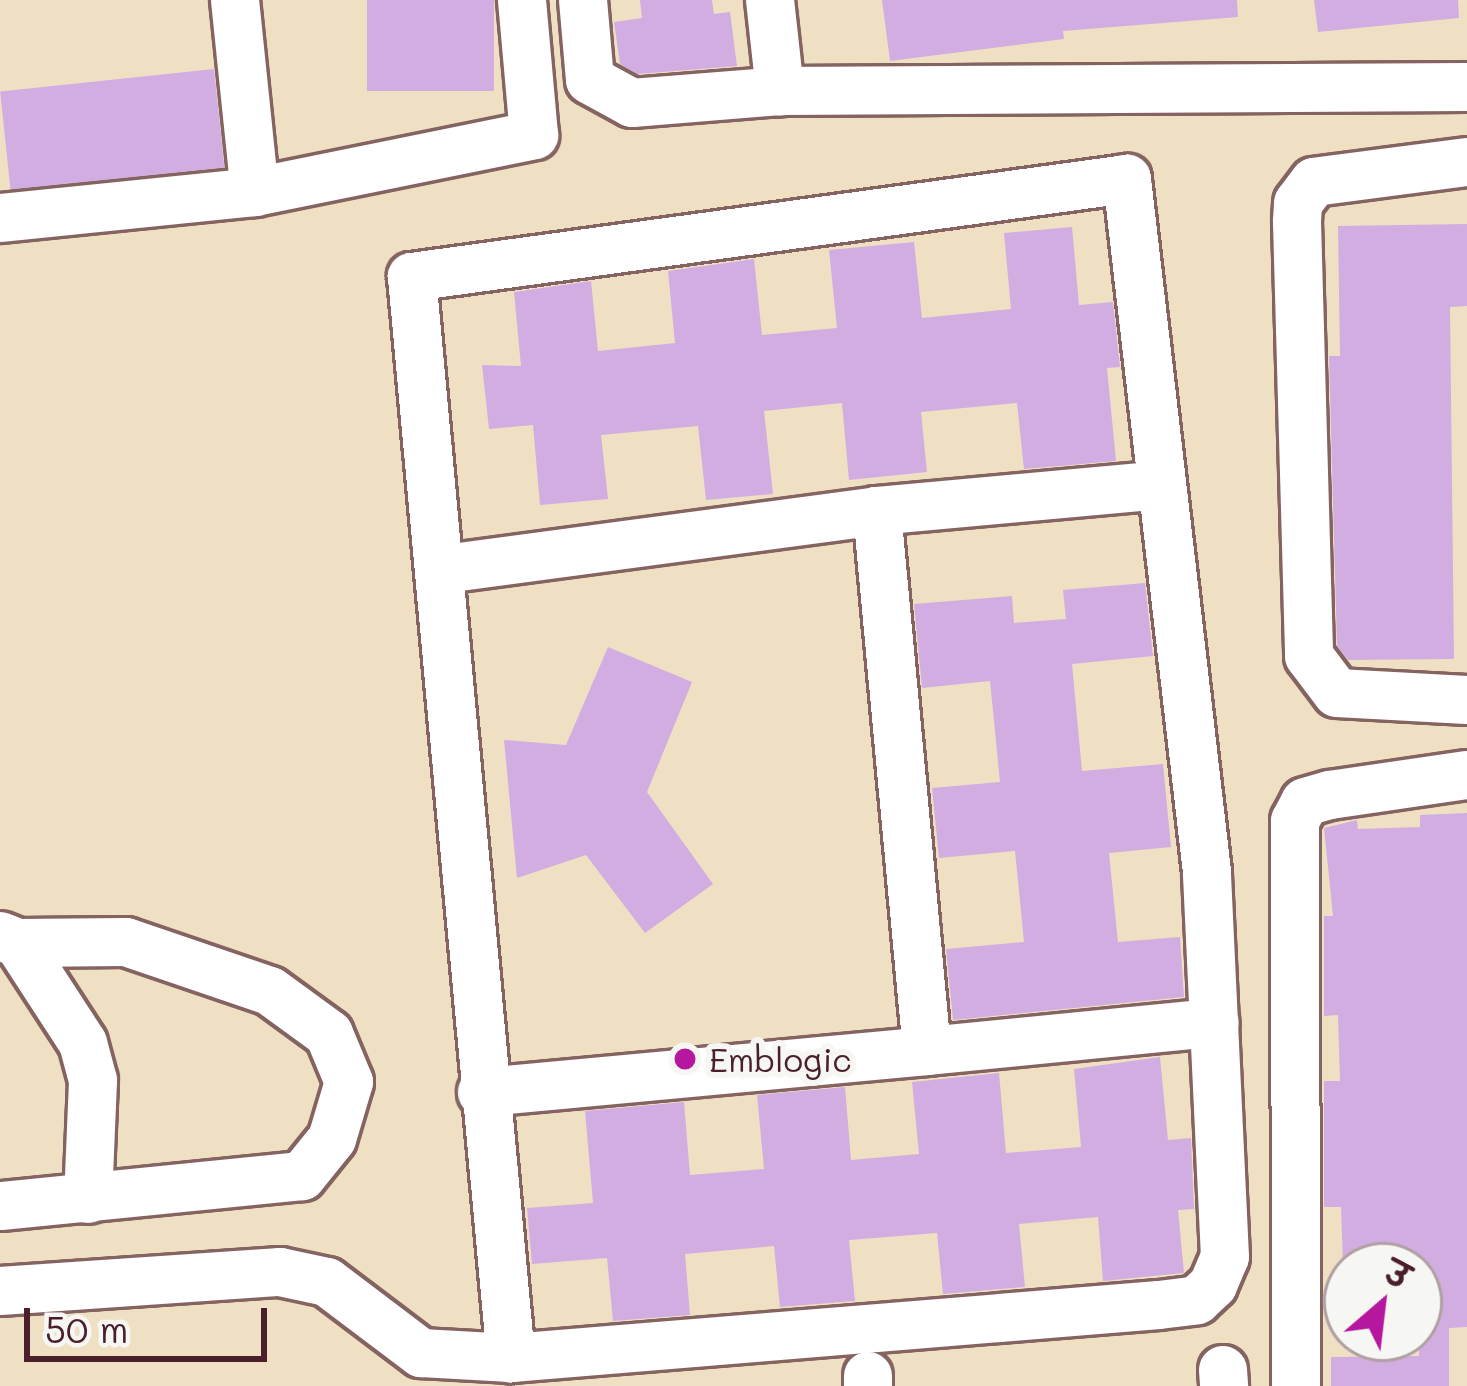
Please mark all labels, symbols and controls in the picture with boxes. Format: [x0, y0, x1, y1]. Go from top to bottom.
place label: Emblogic [709, 1039, 852, 1079]
marker: Emblogic [672, 1046, 698, 1072]
north arrow [1323, 1242, 1443, 1362]
text: उ [1379, 1248, 1419, 1297]
scale bar [30, 1284, 273, 1358]
text: 50 m [45, 1305, 128, 1352]

